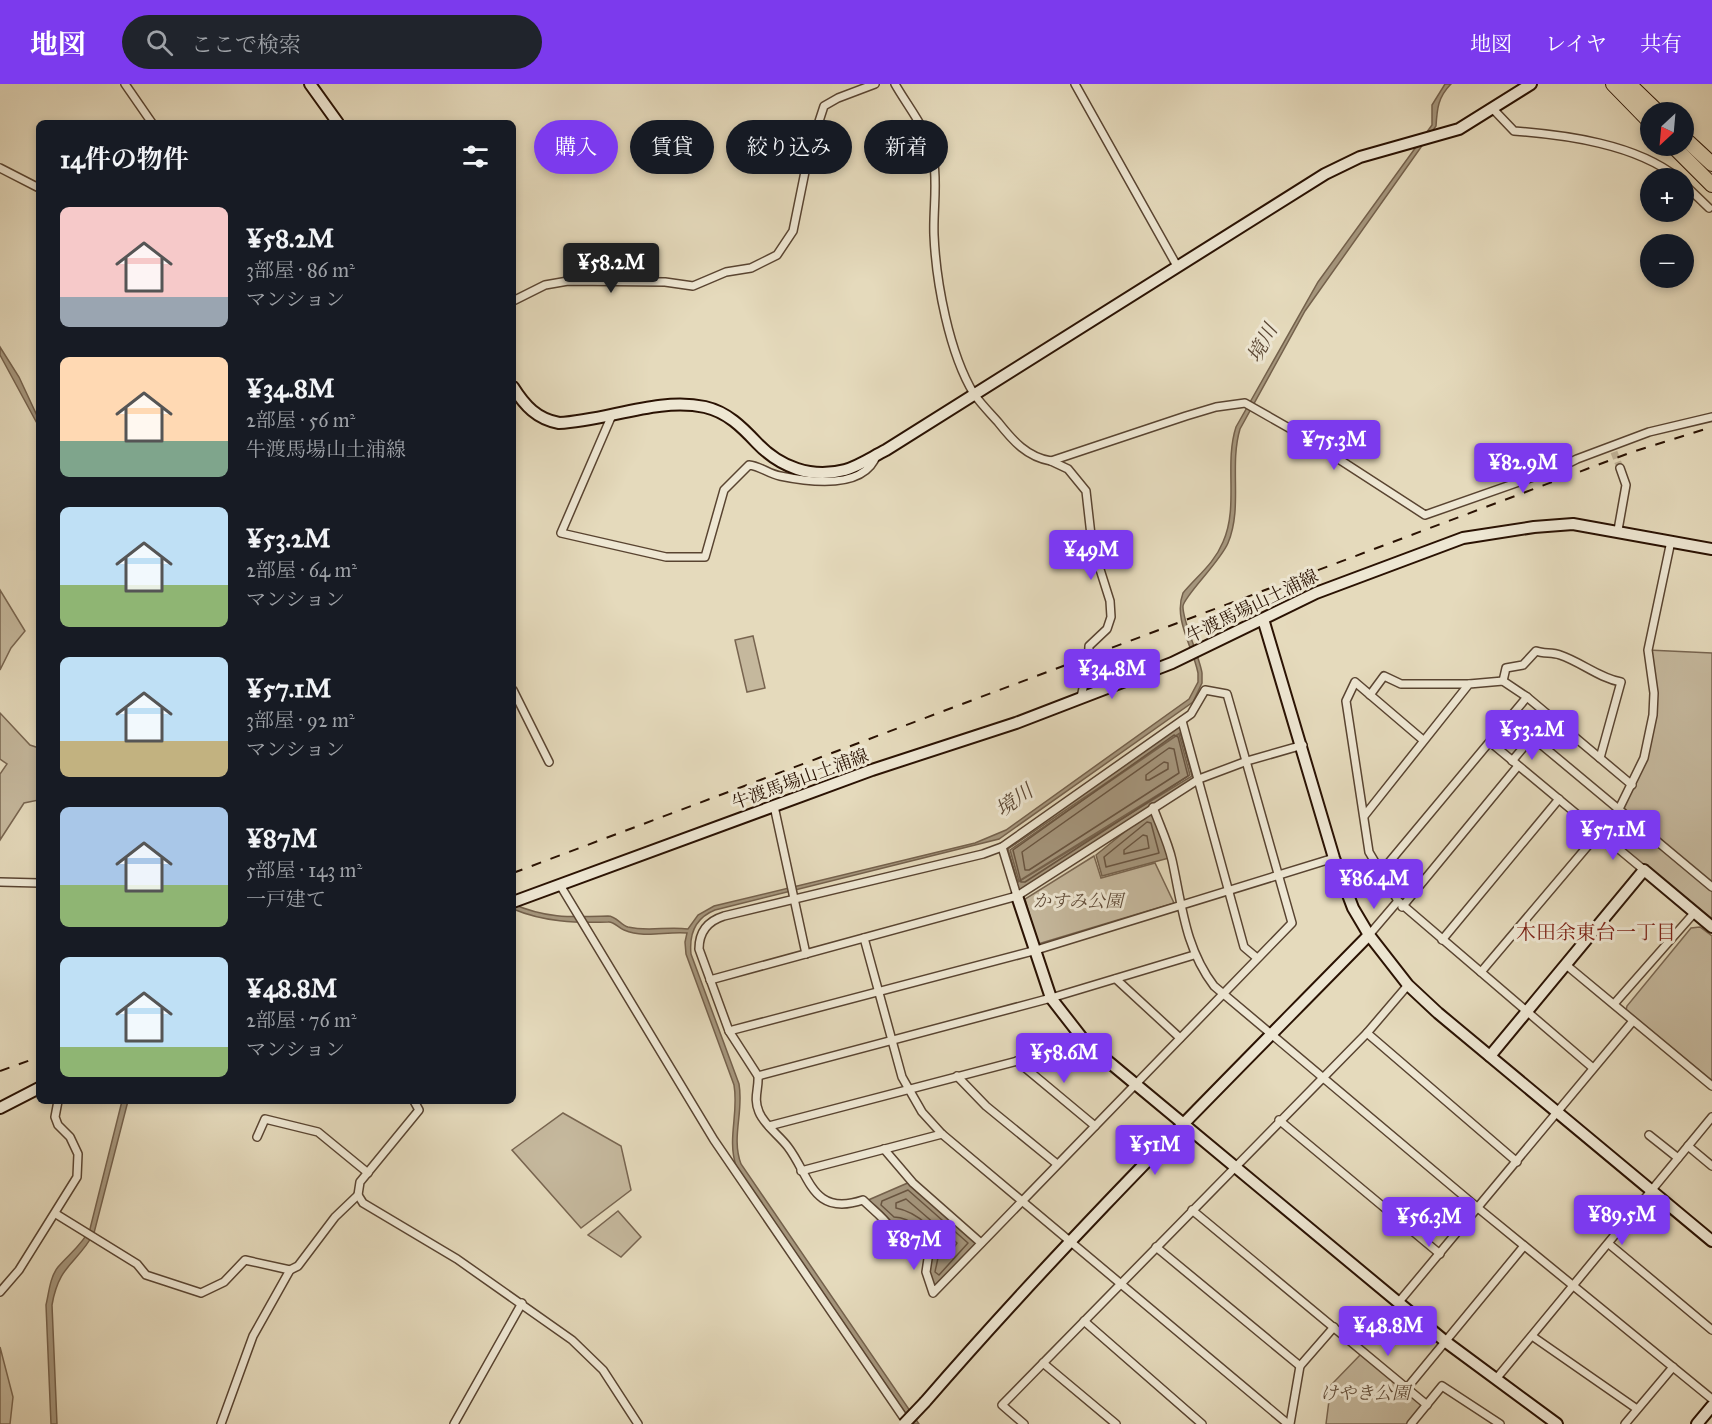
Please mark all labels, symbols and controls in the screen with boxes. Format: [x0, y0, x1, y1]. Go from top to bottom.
search box [122, 15, 542, 69]
icon: search [143, 26, 176, 59]
text: 地図 [30, 27, 86, 62]
text: ここで検索 [191, 31, 301, 58]
text: 地図 [1470, 31, 1512, 57]
text: レイヤ [1545, 31, 1607, 57]
text: 共有 [1640, 31, 1682, 57]
north arrow [1640, 102, 1694, 156]
map controls [1640, 102, 1694, 288]
chip: 購入 [534, 120, 618, 174]
chip: 賃貸 [630, 120, 714, 174]
chip: 絞り込み [726, 120, 852, 174]
chip: 新着 [864, 120, 948, 174]
icon: filters [459, 140, 492, 173]
text: 14件の物件 [60, 143, 189, 175]
button: + [1640, 168, 1694, 222]
text: ¥58.2M [246, 222, 334, 254]
icon: home [108, 231, 180, 303]
button: − [1640, 234, 1694, 288]
pin: ¥58.2M [562, 243, 660, 294]
text: ¥58.2M [577, 250, 645, 274]
text: 3部屋 · 86 m² [246, 258, 355, 282]
text: マンション [246, 287, 345, 311]
water label: 境川 [1242, 318, 1283, 366]
text: ¥34.8M [246, 372, 335, 404]
icon: home [108, 381, 180, 453]
text: 2部屋 · 56 m² [246, 408, 355, 432]
pin: ¥75.3M [1285, 420, 1383, 471]
text: ¥75.3M [1301, 427, 1367, 451]
text: 牛渡馬場山土浦線 [246, 437, 406, 461]
pin: ¥82.9M [1474, 443, 1572, 494]
text: ¥82.9M [1488, 450, 1558, 474]
text: ¥53.2M [246, 522, 331, 554]
pin: ¥49M [1055, 530, 1127, 581]
icon: home [108, 531, 180, 603]
text: ¥49M [1063, 537, 1119, 561]
text: 2部屋 · 64 m² [246, 558, 357, 582]
street label: 牛渡馬場山土浦線 [1182, 565, 1322, 647]
text: マンション [246, 587, 345, 611]
pin: ¥34.8M [1063, 649, 1161, 700]
text: ¥34.8M [1078, 656, 1146, 680]
text: ¥57.1M [246, 672, 331, 704]
icon: home [108, 681, 180, 753]
text: 3部屋 · 92 m² [246, 708, 355, 732]
pin: ¥53.2M [1483, 710, 1581, 761]
text: ¥53.2M [1499, 717, 1565, 741]
text: マンション [246, 737, 345, 761]
street label: 牛渡馬場山土浦線 [729, 744, 871, 814]
water label: 境川 [991, 778, 1039, 821]
pin: ¥57.1M [1564, 810, 1662, 861]
text: ¥57.1M [1580, 817, 1646, 841]
text: ¥87M [246, 822, 318, 854]
icon: home [108, 831, 180, 903]
text: 5部屋 · 143 m² [246, 858, 362, 882]
pin: ¥86.4M [1325, 859, 1423, 910]
text: ¥86.4M [1339, 866, 1409, 890]
text: 一戸建て [246, 887, 326, 911]
park label: かすみ公園 [1033, 890, 1126, 912]
district label: 木田余東台一丁目 [1516, 920, 1676, 944]
text: ¥48.8M [246, 972, 337, 1004]
icon: home [108, 981, 180, 1053]
text: 2部屋 · 76 m² [246, 1008, 357, 1032]
pin: ¥58.6M [1015, 1033, 1113, 1084]
text: マンション [246, 1037, 345, 1061]
text: ¥58.6M [1030, 1040, 1098, 1064]
pin: ¥51M [1119, 1125, 1191, 1176]
text: ¥51M [1130, 1132, 1180, 1156]
pin: ¥89.5M [1573, 1195, 1671, 1246]
pin: ¥56.3M [1380, 1197, 1478, 1248]
text: ¥89.5M [1588, 1202, 1656, 1226]
text: ¥56.3M [1396, 1204, 1462, 1228]
pin: ¥87M [878, 1220, 950, 1271]
text: ¥87M [886, 1227, 942, 1251]
pin: ¥48.8M [1339, 1306, 1437, 1357]
text: ¥48.8M [1353, 1313, 1423, 1337]
park label: けやき公園 [1320, 1382, 1413, 1404]

